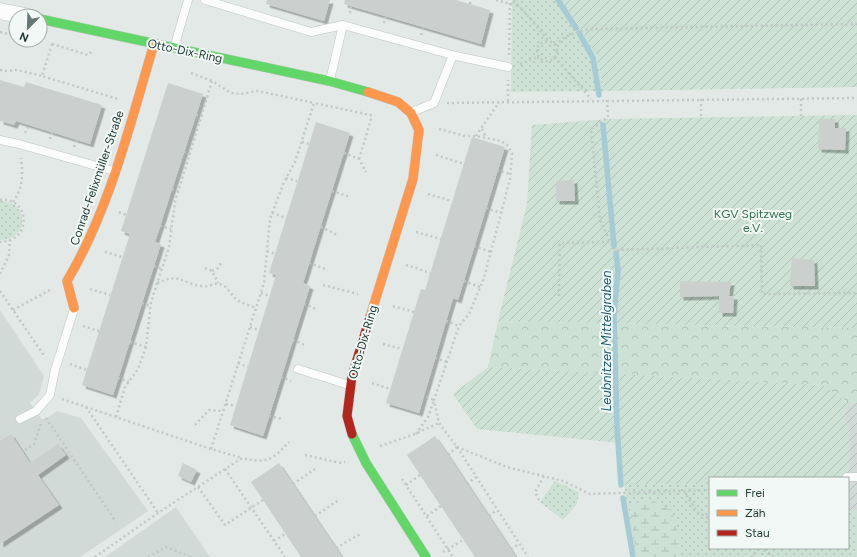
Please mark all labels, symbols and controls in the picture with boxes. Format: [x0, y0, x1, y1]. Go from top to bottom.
north arrow [8, 8, 48, 48]
text: N [18, 29, 31, 44]
street label: Otto-Dix-Ring [146, 36, 224, 66]
street label: Conrad-Felixmüller-Straße [67, 108, 127, 247]
park label: KGV Spitzweg e.V. [714, 207, 792, 235]
water label: Leubnitzer Mittelgraben [599, 271, 614, 411]
street label: Otto-Dix-Ring [346, 303, 380, 381]
legend [709, 477, 849, 549]
text: Frei [745, 486, 765, 500]
text: Zäh [745, 506, 766, 520]
text: Stau [745, 526, 770, 540]

